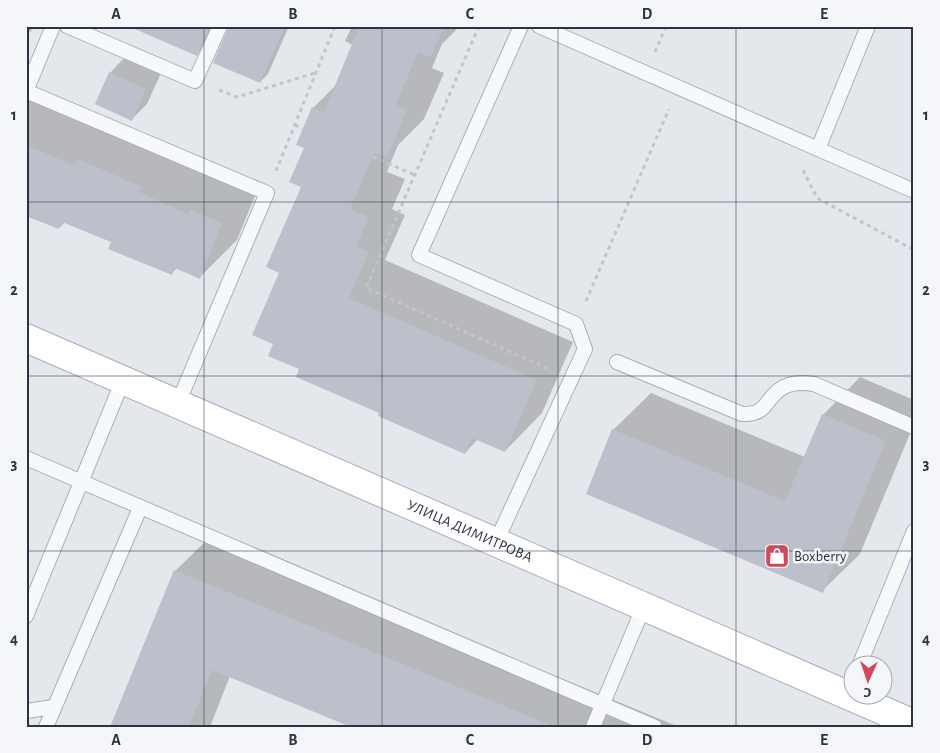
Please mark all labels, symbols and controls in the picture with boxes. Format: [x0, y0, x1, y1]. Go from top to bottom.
text: A [111, 6, 121, 22]
text: B [288, 6, 298, 22]
text: C [466, 6, 475, 22]
text: D [642, 6, 653, 22]
text: E [820, 6, 828, 22]
text: 1 [11, 107, 17, 123]
text: 1 [923, 107, 929, 123]
text: 2 [10, 282, 18, 298]
text: 2 [922, 282, 930, 298]
text: 3 [11, 456, 18, 472]
text: 3 [923, 456, 930, 472]
street label: УЛИЦА ДИМИТРОВА [405, 497, 535, 565]
shop icon: Boxberry [764, 543, 790, 569]
place label: Boxberry [794, 549, 847, 564]
text: 4 [10, 631, 18, 647]
text: 4 [922, 631, 930, 647]
north arrow [842, 656, 892, 706]
text: С [863, 685, 872, 699]
text: A [111, 732, 121, 748]
text: B [288, 732, 298, 748]
text: C [466, 732, 475, 748]
text: D [642, 732, 653, 748]
text: E [820, 732, 828, 748]

